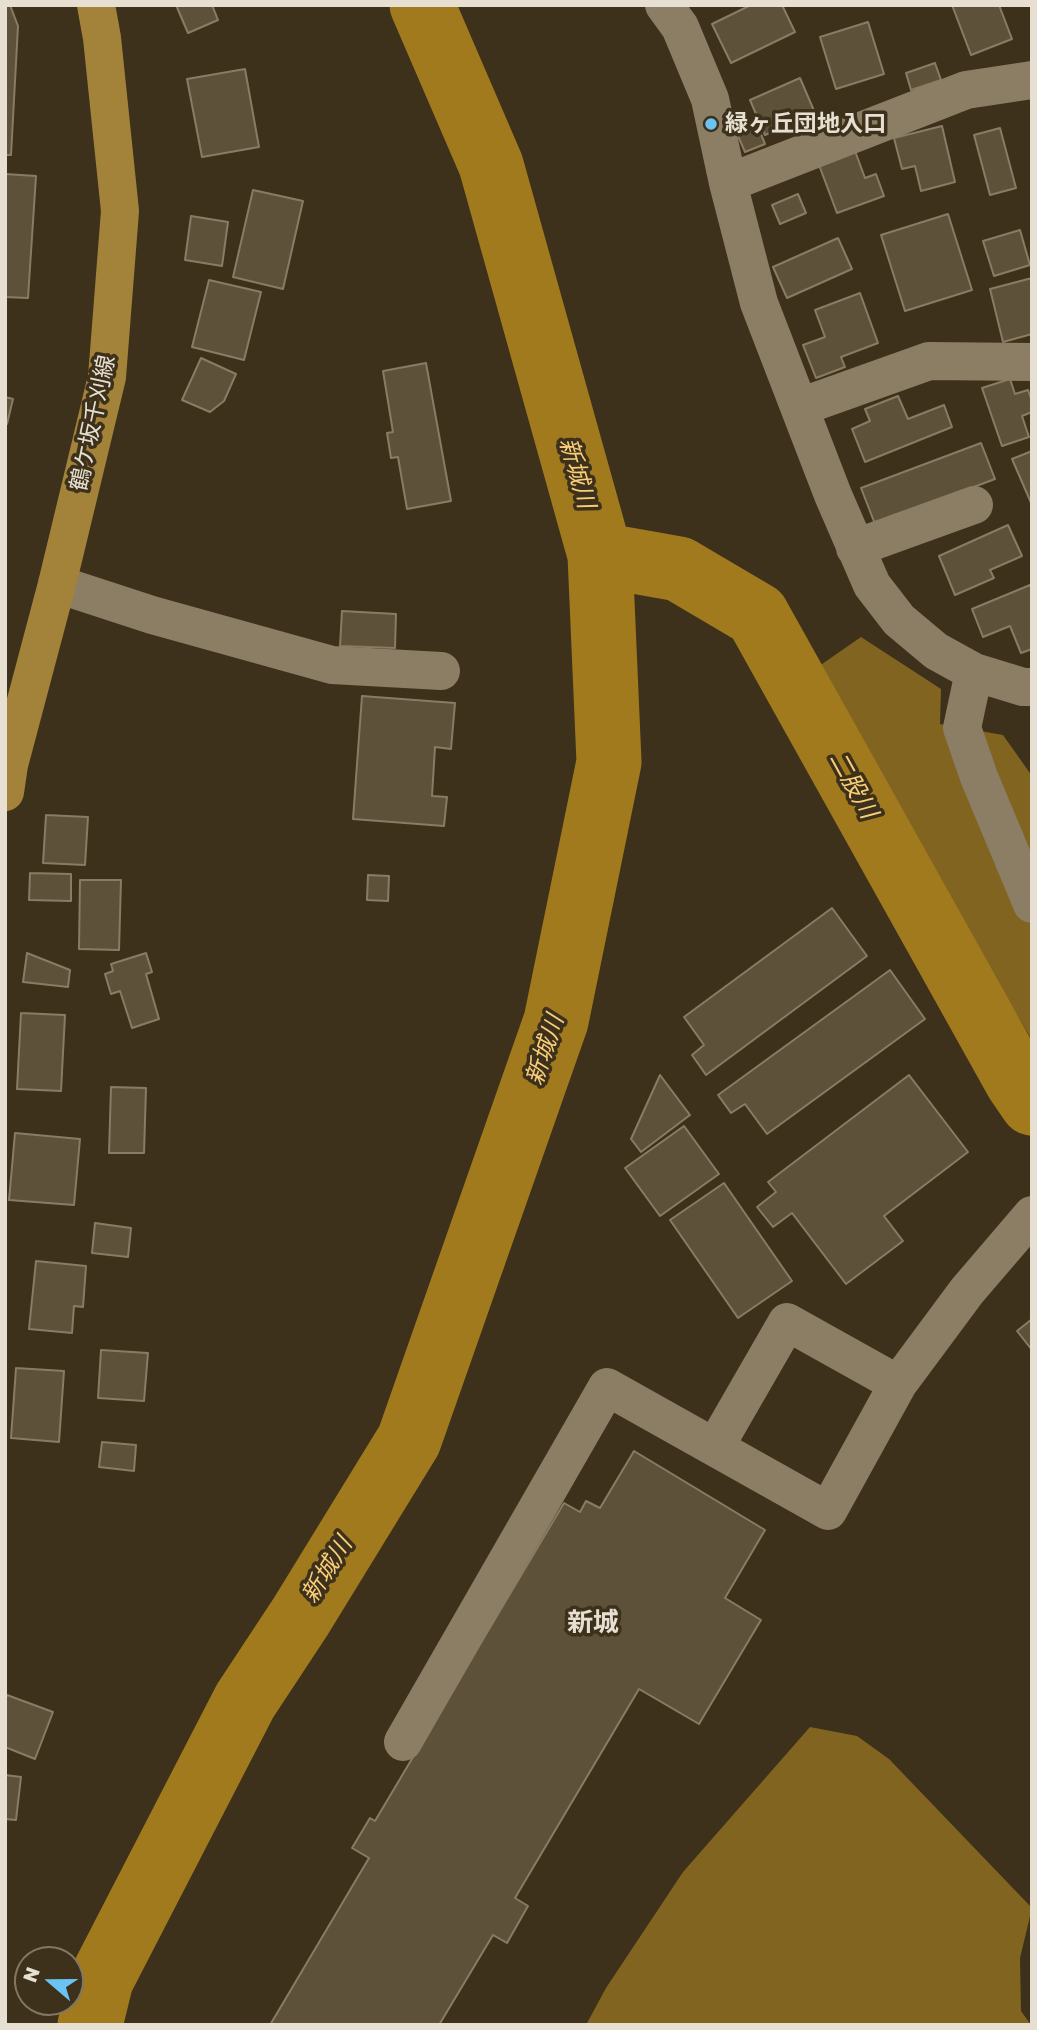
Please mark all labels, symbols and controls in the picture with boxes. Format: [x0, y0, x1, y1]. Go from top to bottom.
place label: 緑ヶ丘団地入口 [725, 110, 886, 138]
marker: 緑ヶ丘団地入口 [703, 116, 719, 132]
street label: 鶴ケ坂千刈線 [65, 353, 121, 493]
water label: 新城川 [553, 434, 601, 512]
water label: 二股川 [823, 747, 883, 823]
water label: 新城川 [520, 1011, 570, 1089]
water label: 新城川 [296, 1532, 358, 1608]
district label: 新城 [567, 1607, 619, 1639]
north arrow [14, 1946, 84, 2016]
text: N [17, 1964, 44, 1985]

